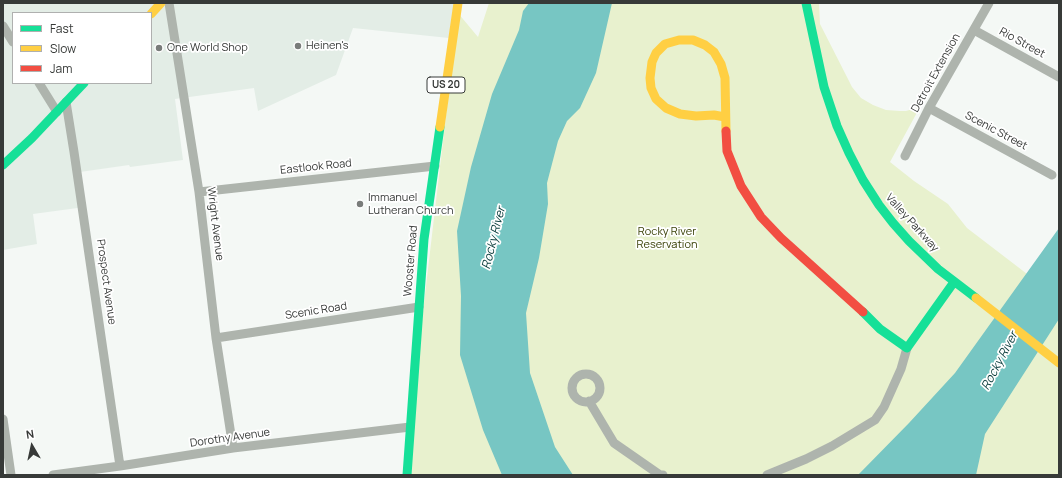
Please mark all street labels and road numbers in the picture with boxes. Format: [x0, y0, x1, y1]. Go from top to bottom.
street label: Rio Street [997, 25, 1047, 61]
street label: Detroit Extension [909, 31, 963, 115]
road number: US 20 [427, 77, 465, 93]
street label: Scenic Street [963, 109, 1029, 153]
street label: Eastlook Road [280, 157, 352, 177]
street label: Wright Avenue [204, 186, 226, 262]
street label: Valley Parkway [883, 191, 941, 255]
street label: Wooster Road [401, 225, 421, 297]
street label: Prospect Avenue [93, 238, 119, 326]
street label: Scenic Road [284, 300, 348, 322]
street label: Dorothy Avenue [189, 426, 271, 450]

